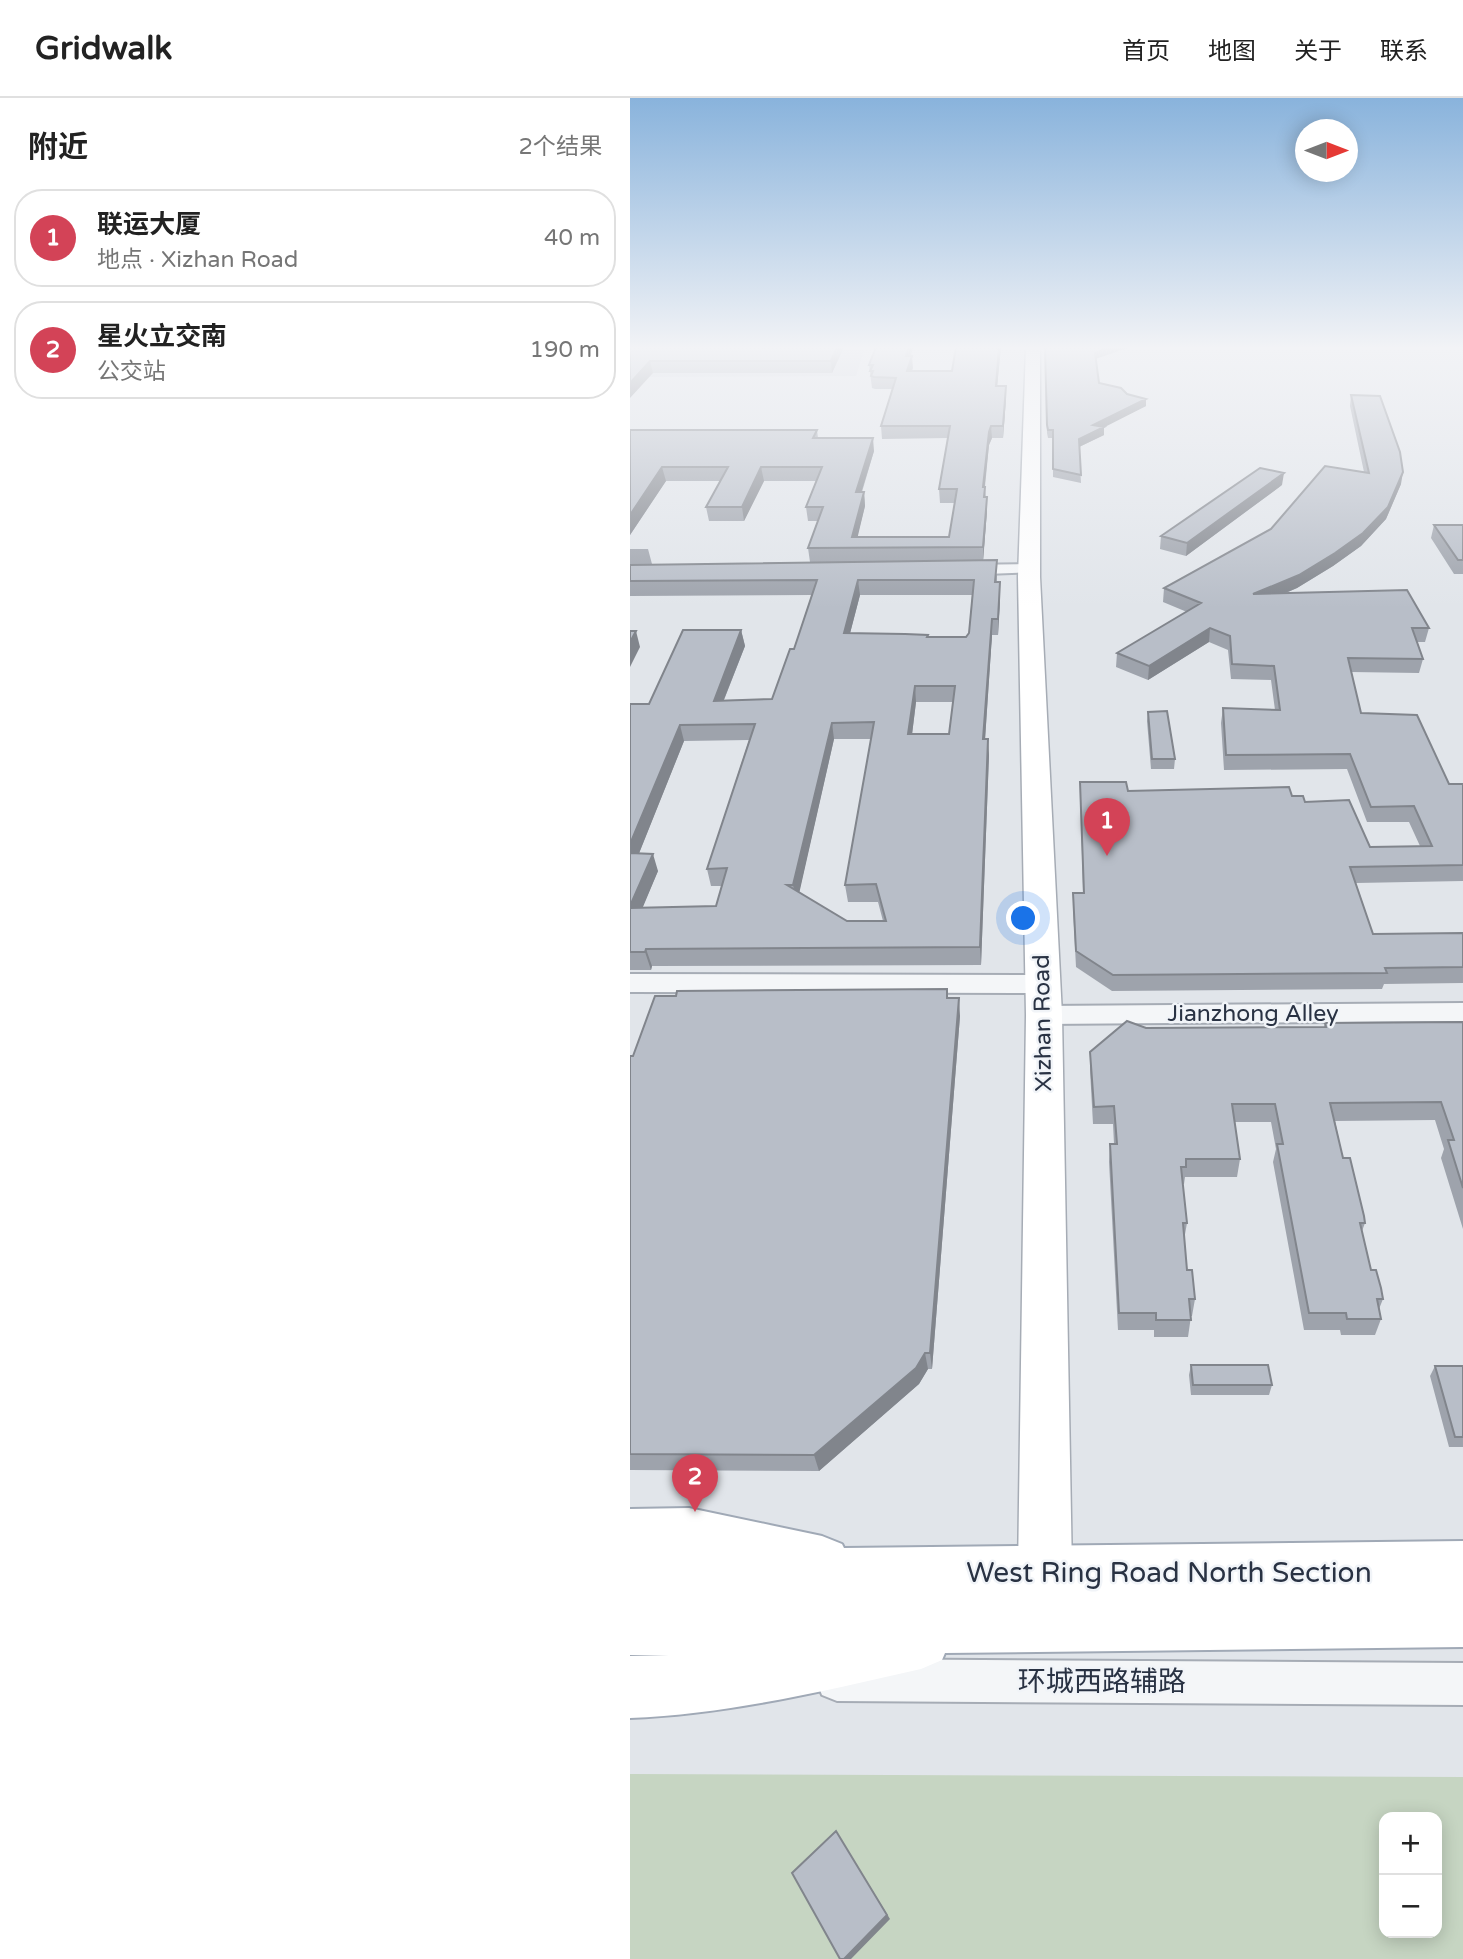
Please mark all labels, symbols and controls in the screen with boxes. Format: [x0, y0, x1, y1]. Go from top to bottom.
text: Gridwalk [35, 29, 172, 68]
text: 首页 [1122, 37, 1170, 66]
text: 地图 [1208, 37, 1256, 66]
text: 关于 [1294, 37, 1342, 66]
text: 联系 [1380, 37, 1428, 66]
north arrow [1295, 119, 1358, 182]
text: 附近 [28, 129, 88, 166]
text: 2个结果 [519, 133, 602, 161]
text: 联运大厦 [97, 209, 201, 240]
text: 1 [46, 224, 60, 252]
text: 40 m [544, 224, 600, 252]
text: 地点 · Xizhan Road [97, 246, 298, 274]
text: 星火立交南 [97, 321, 227, 352]
text: 2 [46, 336, 60, 364]
text: 190 m [530, 336, 600, 364]
text: 公交站 [97, 358, 166, 386]
pin: 1 [1084, 798, 1130, 856]
your location [1006, 901, 1040, 935]
street label: Xizhan Road [1028, 954, 1058, 1092]
street label: Jianzhong Alley [1167, 1000, 1339, 1028]
pin: 2 [672, 1454, 718, 1512]
street label: West Ring Road North Section [966, 1556, 1372, 1590]
street label: 环城西路辅路 [1018, 1665, 1186, 1699]
map controls [1379, 1812, 1442, 1938]
button: + [1379, 1812, 1442, 1875]
button: − [1379, 1875, 1442, 1938]

